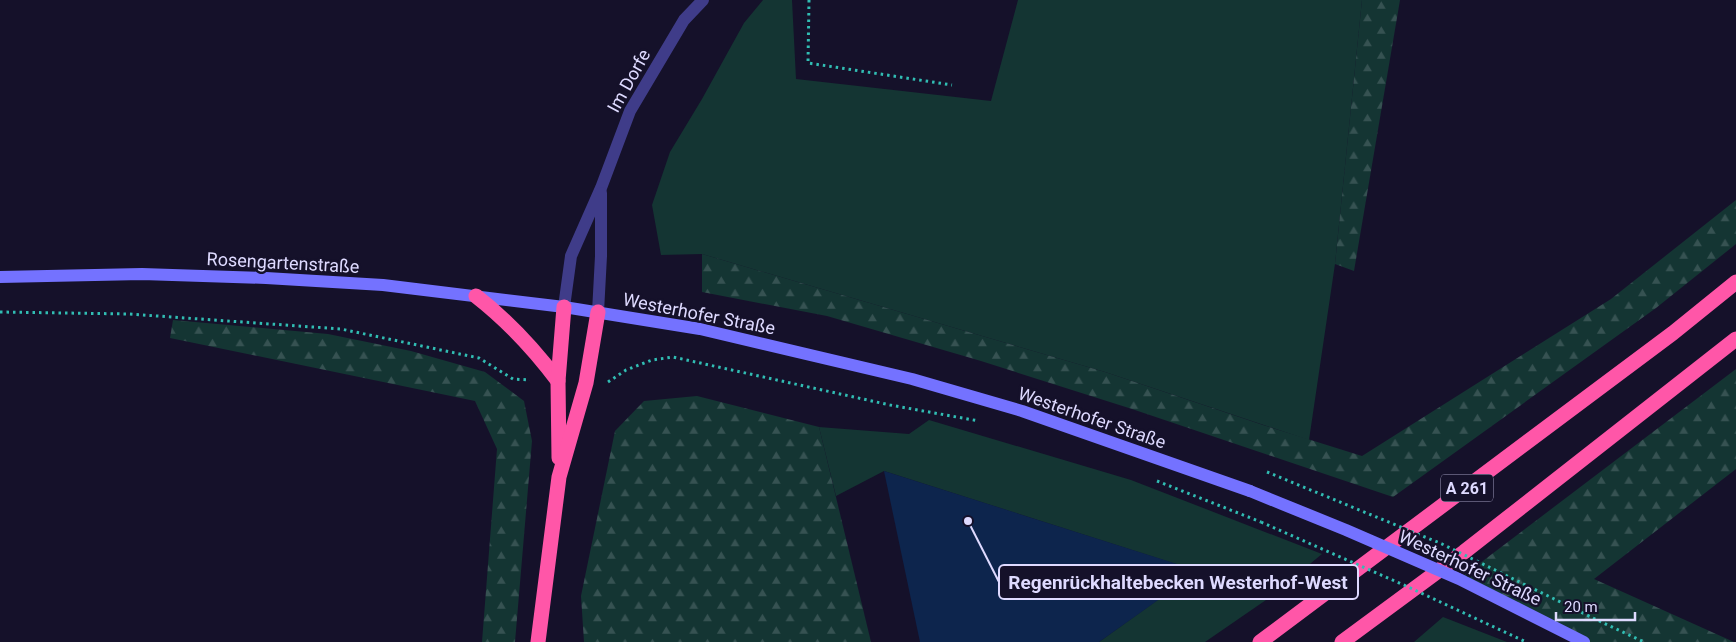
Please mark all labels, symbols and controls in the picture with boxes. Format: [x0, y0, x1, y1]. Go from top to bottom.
street label: Im Dorfe [603, 45, 654, 116]
street label: Rosengartenstraße [206, 248, 360, 277]
street label: Westerhofer Straße [621, 288, 777, 339]
street label: Westerhofer Straße [1016, 382, 1169, 453]
road number: A 261 [1441, 474, 1493, 502]
street label: Westerhofer Straße [1396, 525, 1545, 610]
callout: Regenrückhaltebecken Westerhof-West [999, 565, 1358, 599]
text: Regenrückhaltebecken Westerhof-West [1008, 571, 1348, 594]
scale bar [1556, 590, 1635, 622]
text: 20 m [1564, 598, 1598, 616]

